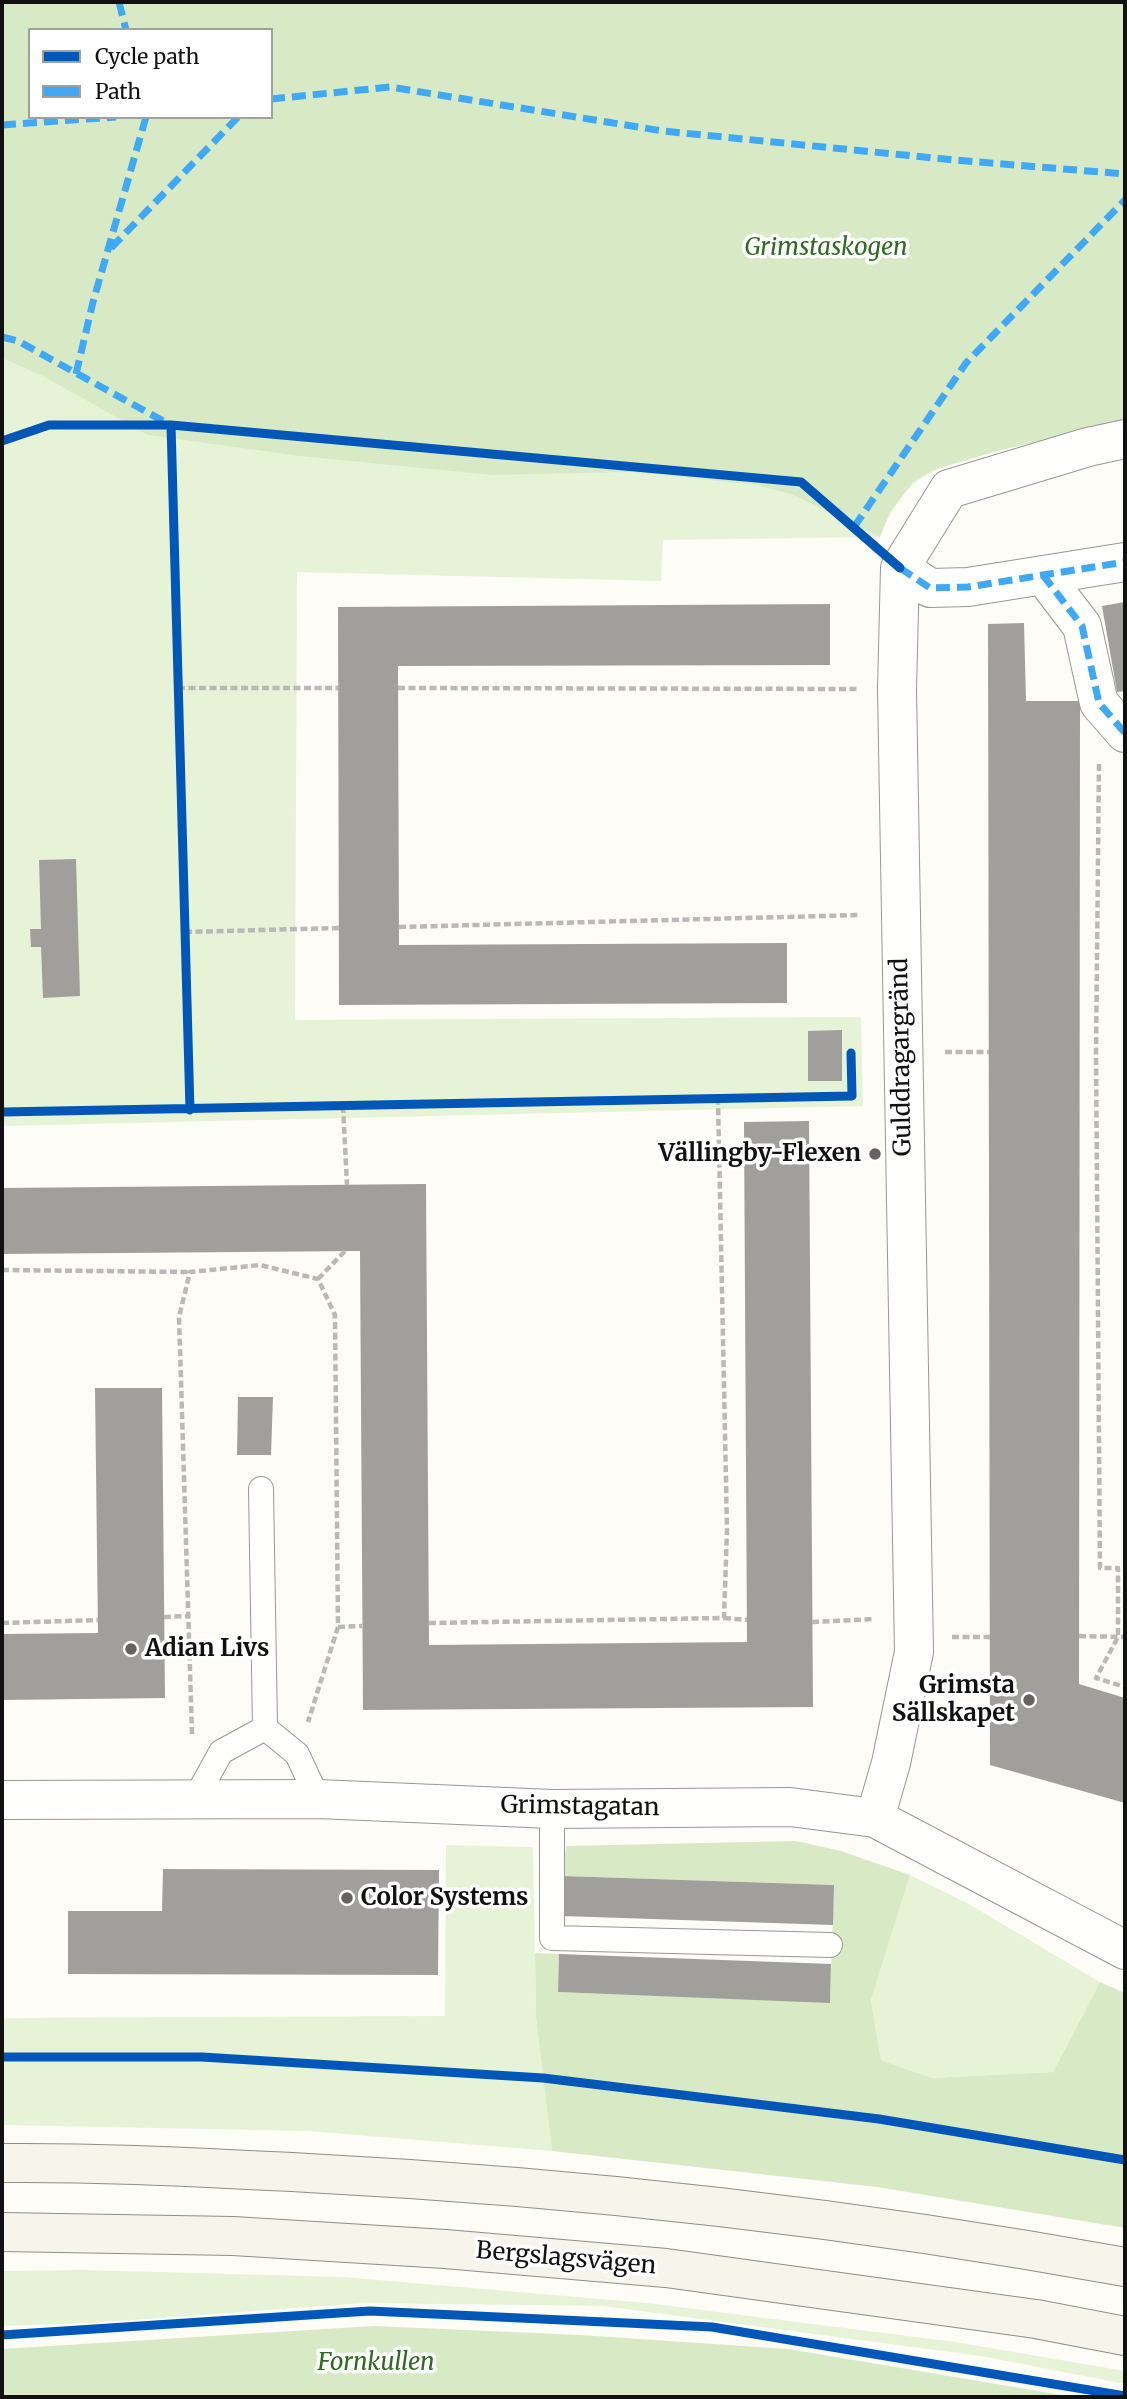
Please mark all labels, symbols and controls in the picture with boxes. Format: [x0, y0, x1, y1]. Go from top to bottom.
legend [28, 28, 273, 119]
text: Cycle path [95, 43, 199, 70]
text: Path [95, 78, 141, 105]
park label: Grimstaskogen [745, 234, 907, 262]
street label: Gulddragargränd [886, 958, 918, 1156]
place label: Vällingby-Flexen [659, 1140, 861, 1168]
marker: Vällingby-Flexen [867, 1146, 883, 1162]
place label: Adian Livs [145, 1635, 269, 1663]
marker: Adian Livs [123, 1641, 139, 1657]
place label: Grimsta Sällskapet [892, 1672, 1015, 1728]
marker: Grimsta Sällskapet [1021, 1692, 1037, 1708]
street label: Grimstagatan [500, 1791, 660, 1823]
place label: Color Systems [361, 1884, 529, 1912]
marker: Color Systems [339, 1890, 355, 1906]
street label: Bergslagsvägen [475, 2237, 657, 2281]
park label: Fornkullen [318, 2349, 434, 2377]

